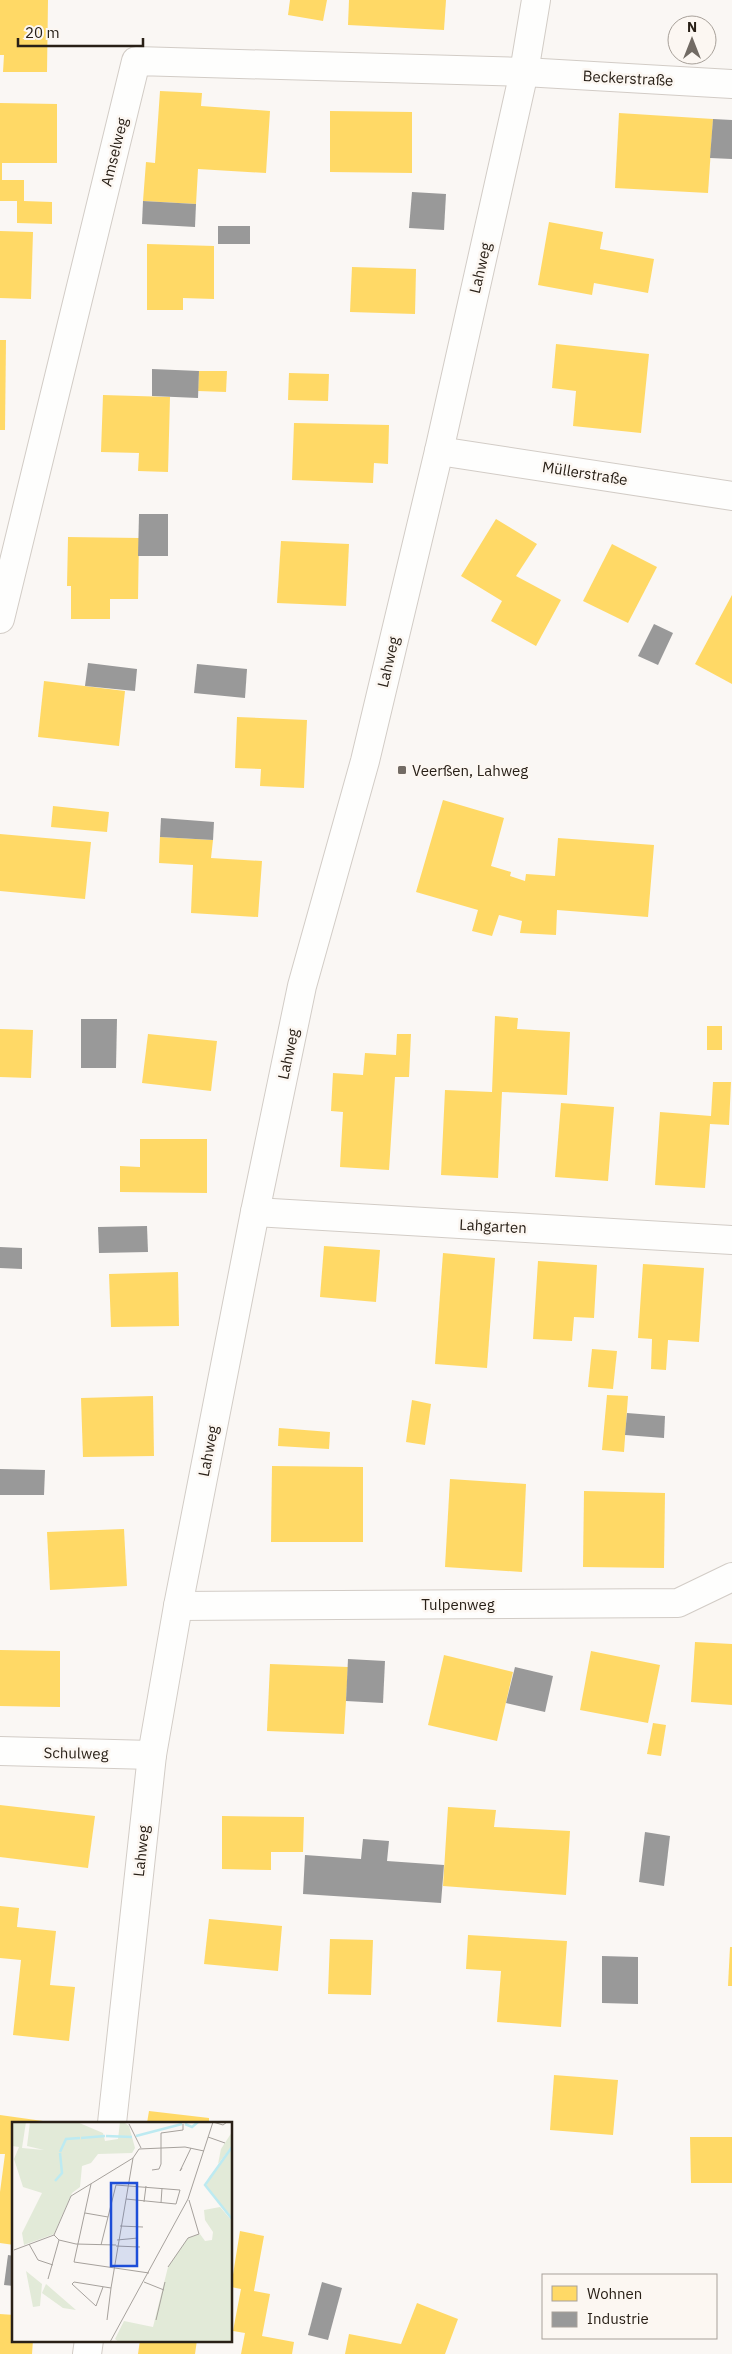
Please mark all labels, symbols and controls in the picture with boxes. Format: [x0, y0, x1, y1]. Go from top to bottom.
scale bar [18, 15, 142, 47]
north arrow [667, 15, 717, 65]
text: N [687, 18, 697, 36]
text: 20 m [25, 23, 60, 42]
street label: Beckerstraße [582, 66, 674, 90]
street label: Amselweg [96, 116, 132, 188]
street label: Lahweg [465, 241, 495, 295]
street label: Müllerstraße [541, 457, 629, 489]
street label: Lahweg [373, 635, 403, 689]
place label: Veerßen, Lahweg [412, 761, 528, 780]
marker: Veerßen, Lahweg [396, 764, 408, 776]
street label: Lahweg [273, 1027, 303, 1081]
street label: Lahgarten [459, 1215, 527, 1237]
street label: Lahweg [194, 1424, 222, 1478]
street label: Tulpenweg [421, 1595, 495, 1614]
street label: Schulweg [43, 1743, 109, 1763]
street label: Lahweg [129, 1824, 153, 1878]
inset map [12, 2122, 232, 2342]
legend [542, 2274, 717, 2339]
text: Wohnen [587, 2284, 642, 2303]
text: Industrie [587, 2309, 649, 2328]

